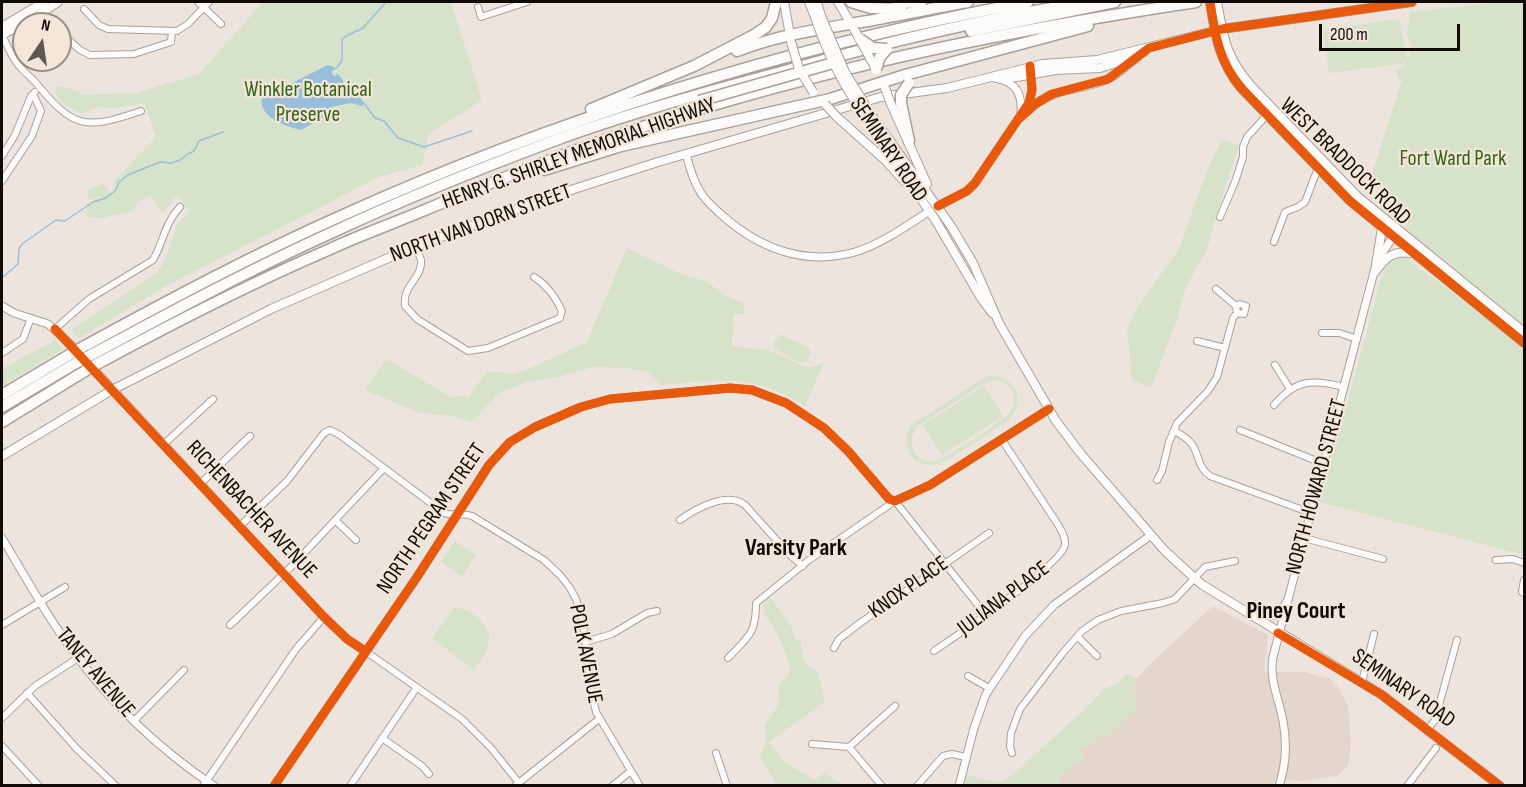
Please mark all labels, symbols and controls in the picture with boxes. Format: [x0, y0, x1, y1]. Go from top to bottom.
north arrow [12, 12, 72, 72]
scale bar [1322, 12, 1463, 50]
text: N [39, 16, 52, 36]
text: 200 m [1330, 24, 1368, 45]
park label: Winkler Botanical Preserve [244, 77, 372, 128]
street label: HENRY G. SHIRLEY MEMORIAL HIGHWAY [439, 92, 719, 216]
street label: SEMINARY ROAD [843, 93, 933, 207]
street label: WEST BRADDOCK ROAD [1274, 93, 1416, 231]
park label: Fort Ward Park [1400, 146, 1506, 172]
street label: NORTH VAN DORN STREET [387, 179, 575, 269]
street label: NORTH HOWARD STREET [1281, 396, 1353, 578]
street label: RICHENBACHER AVENUE [180, 435, 322, 585]
street label: NORTH PEGRAM STREET [372, 439, 492, 599]
district label: Varsity Park [745, 535, 847, 563]
street label: KNOX PLACE [864, 551, 954, 625]
street label: JULIANA PLACE [953, 556, 1055, 642]
district label: Piney Court [1246, 598, 1346, 626]
street label: POLK AVENUE [562, 602, 608, 706]
street label: TANEY AVENUE [50, 623, 140, 723]
street label: SEMINARY ROAD [1346, 644, 1460, 734]

